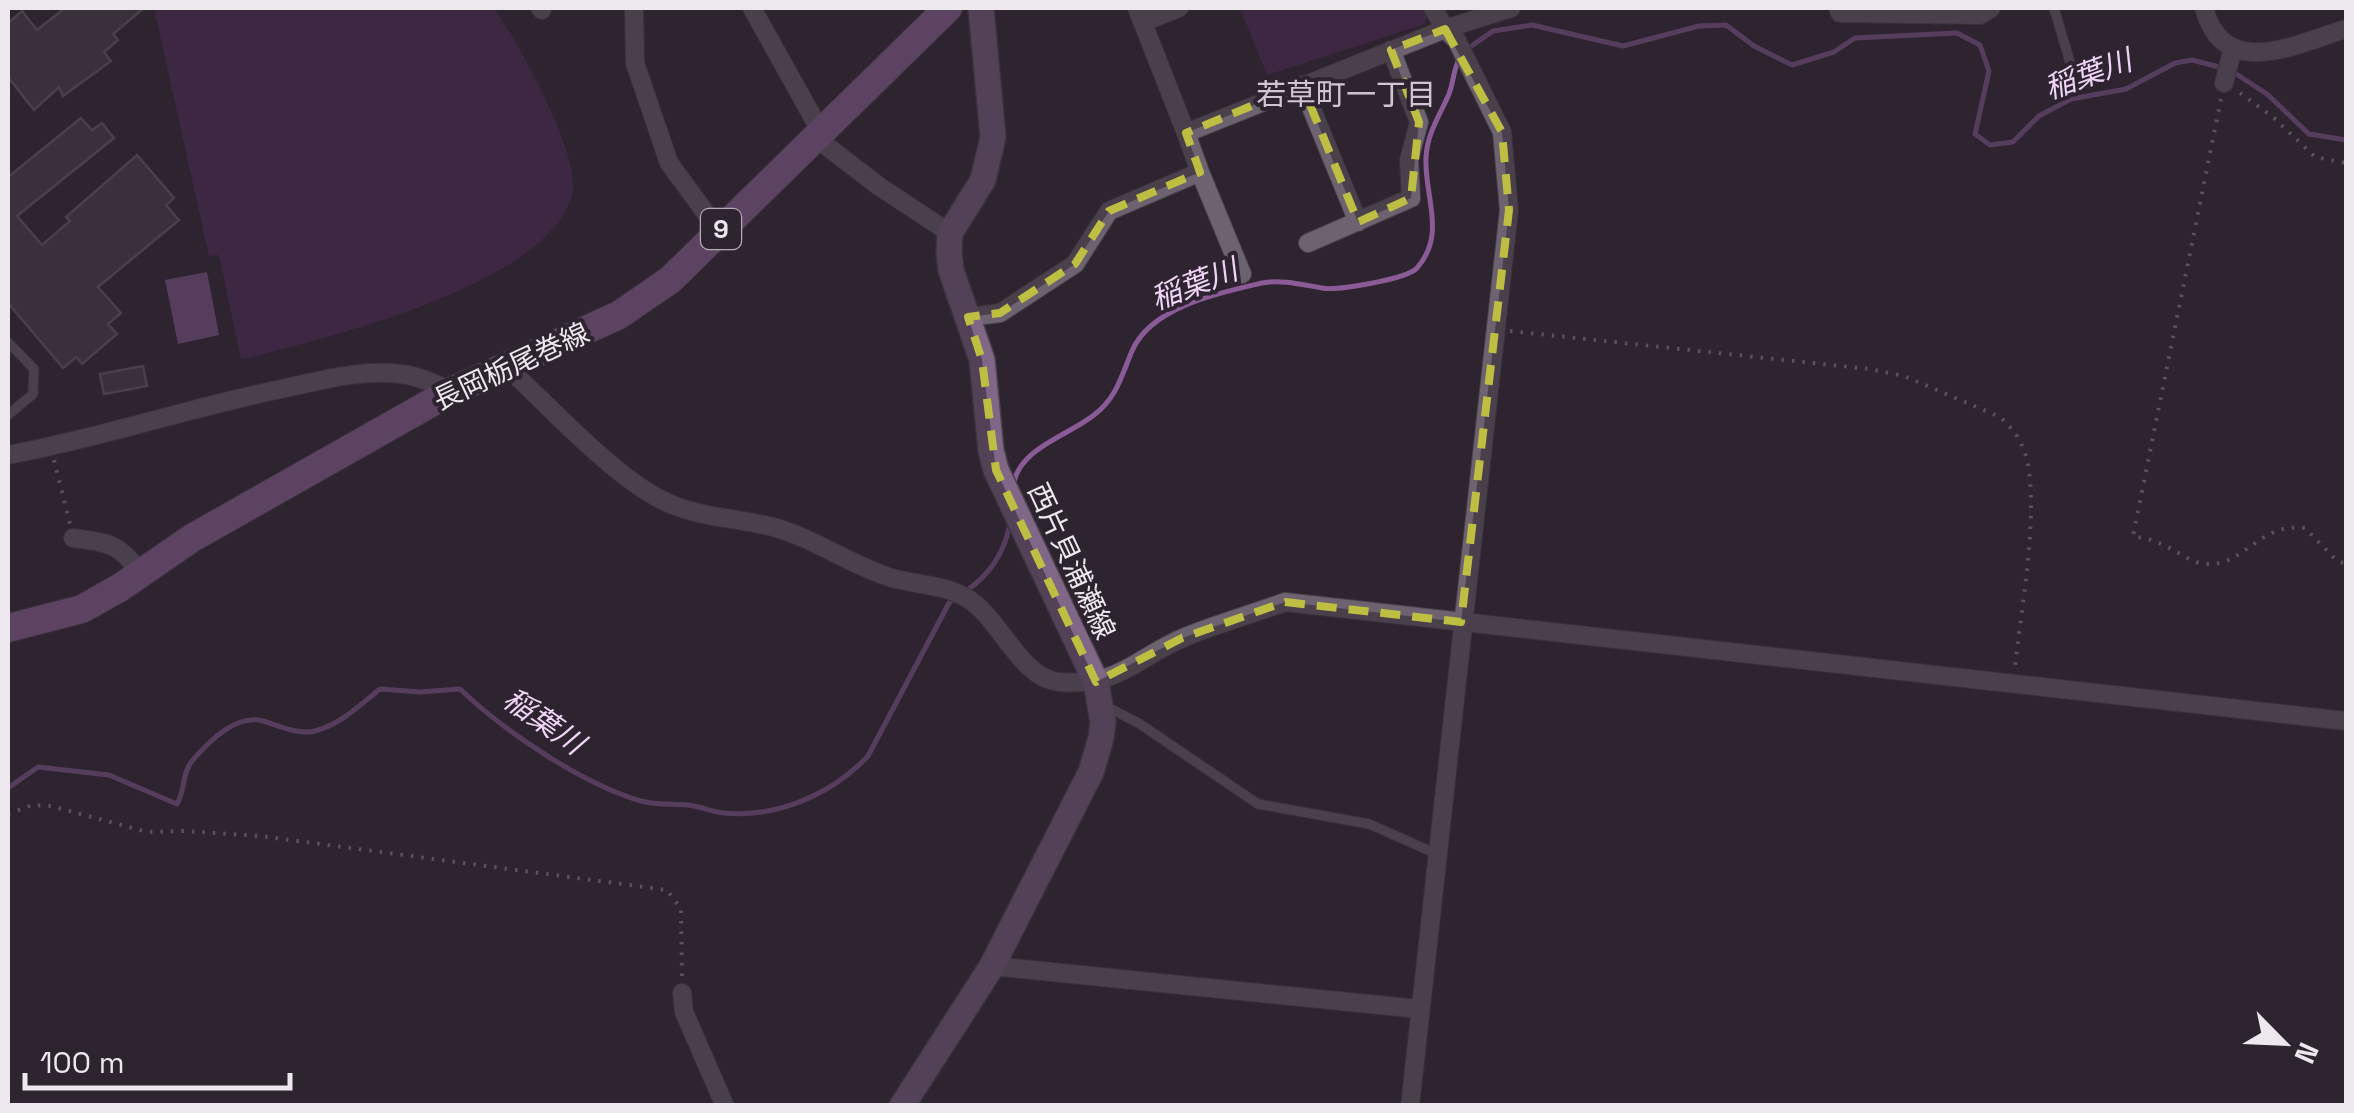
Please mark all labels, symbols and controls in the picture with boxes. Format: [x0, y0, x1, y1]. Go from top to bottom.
water label: 稲葉川 [2039, 39, 2140, 108]
district label: 若草町一丁目 [1256, 75, 1436, 114]
road number: 9 [701, 209, 741, 249]
water label: 稲葉川 [1145, 249, 1246, 318]
street label: 長岡栃尾巻線 [427, 314, 595, 418]
street label: 西片貝浦瀬線 [1020, 477, 1124, 645]
water label: 稲葉川 [496, 679, 595, 765]
north arrow [2234, 993, 2334, 1093]
scale bar [25, 1028, 290, 1090]
text: N [2287, 1037, 2327, 1069]
text: 100 m [40, 1043, 125, 1082]

